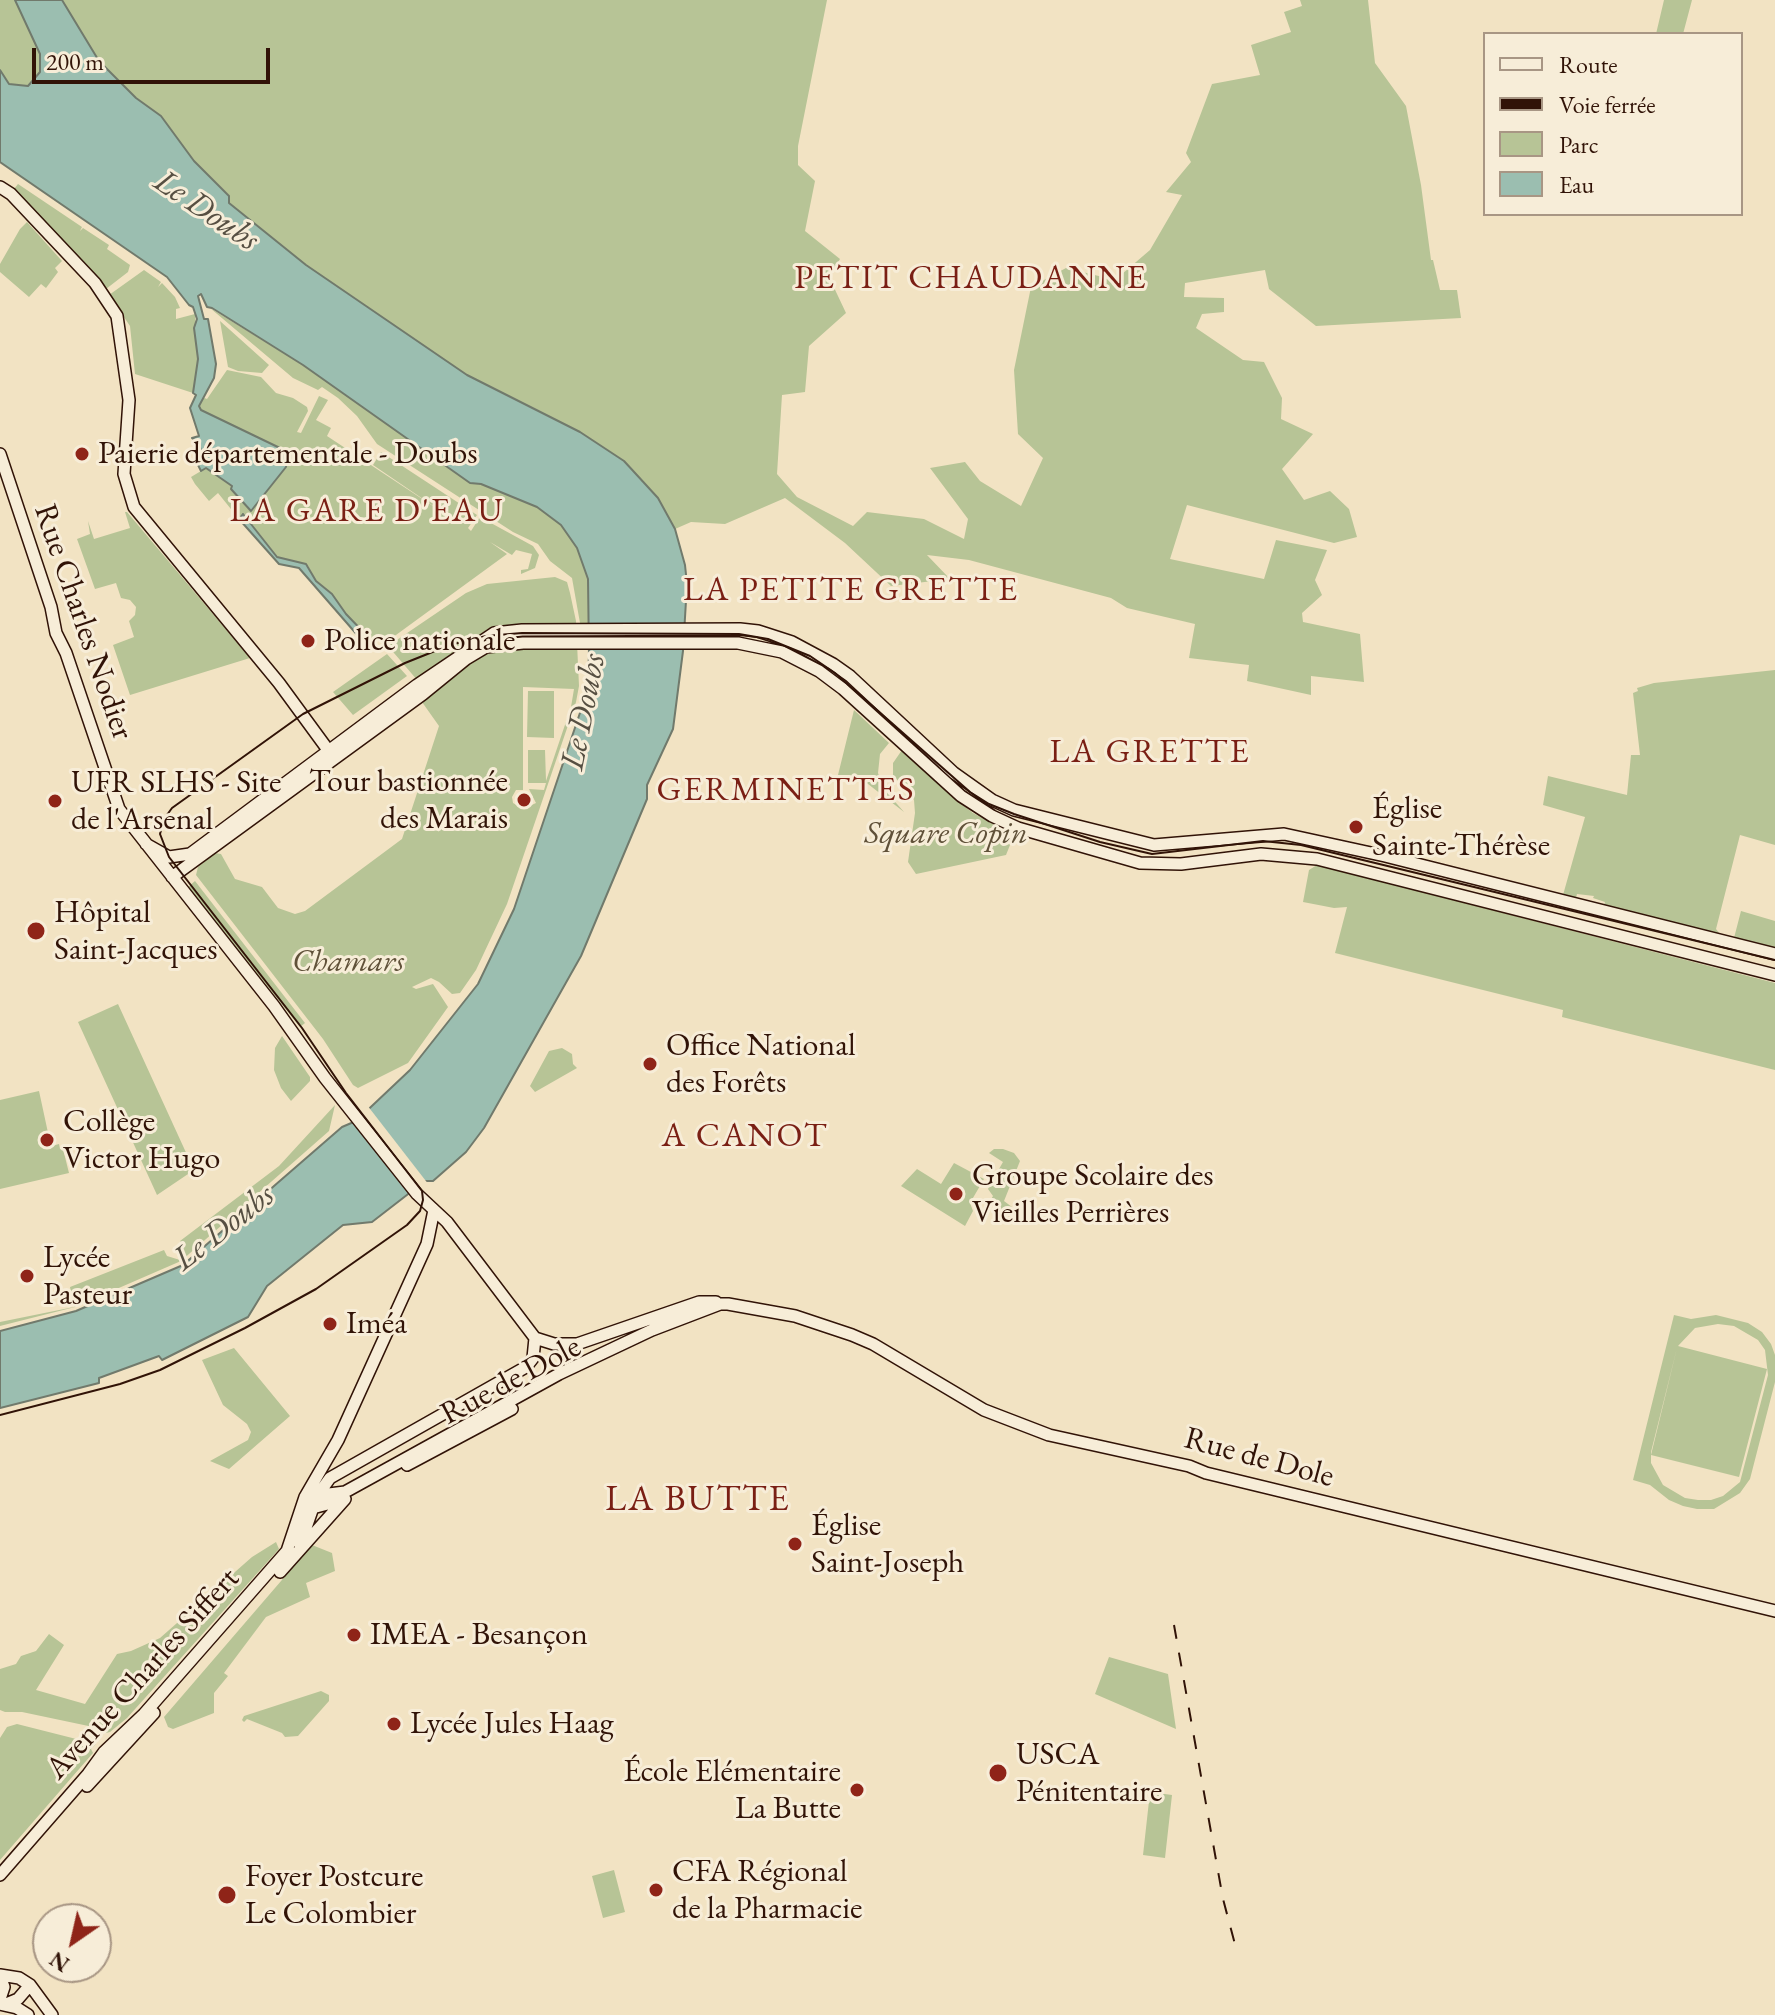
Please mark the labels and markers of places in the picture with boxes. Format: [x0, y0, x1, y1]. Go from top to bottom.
place label: Paierie départementale - Doubs [98, 435, 478, 473]
marker: Paierie départementale - Doubs [73, 445, 91, 463]
place label: Police nationale [324, 622, 515, 660]
marker: Police nationale [299, 632, 317, 650]
place label: Tour bastionnée des Marais [309, 763, 508, 838]
place label: UFR SLHS - Site de l'Arsenal [71, 764, 281, 839]
place label: Église Sainte-Thérèse [1372, 790, 1550, 865]
marker: Tour bastionnée des Marais [515, 791, 533, 809]
marker: UFR SLHS - Site de l'Arsenal [46, 792, 64, 810]
marker: Église Sainte-Thérèse [1347, 818, 1365, 836]
place label: Hôpital Saint-Jacques [54, 894, 218, 969]
marker: Hôpital Saint-Jacques [25, 920, 47, 942]
place label: Office National des Forêts [666, 1027, 856, 1102]
marker: Office National des Forêts [641, 1055, 659, 1073]
place label: Collège Victor Hugo [63, 1103, 220, 1178]
marker: Collège Victor Hugo [38, 1131, 56, 1149]
place label: Groupe Scolaire des Vieilles Perrières [972, 1157, 1214, 1232]
marker: Groupe Scolaire des Vieilles Perrières [947, 1185, 965, 1203]
place label: Lycée Pasteur [43, 1239, 132, 1314]
marker: Lycée Pasteur [18, 1267, 36, 1285]
place label: Iméa [346, 1305, 407, 1343]
marker: Iméa [321, 1315, 339, 1333]
place label: Église Saint-Joseph [811, 1507, 964, 1582]
marker: Église Saint-Joseph [786, 1535, 804, 1553]
place label: IMEA - Besançon [370, 1616, 588, 1654]
marker: IMEA - Besançon [345, 1626, 363, 1644]
place label: Lycée Jules Haag [410, 1705, 614, 1743]
marker: Lycée Jules Haag [385, 1715, 403, 1733]
place label: USCA Pénitentaire [1016, 1736, 1163, 1811]
place label: École Elémentaire La Butte [623, 1753, 841, 1828]
marker: USCA Pénitentaire [987, 1762, 1009, 1784]
marker: École Elémentaire La Butte [848, 1781, 866, 1799]
place label: CFA Régional de la Pharmacie [672, 1853, 863, 1928]
place label: Foyer Postcure Le Colombier [245, 1858, 424, 1933]
marker: CFA Régional de la Pharmacie [647, 1881, 665, 1899]
marker: Foyer Postcure Le Colombier [216, 1884, 238, 1906]

